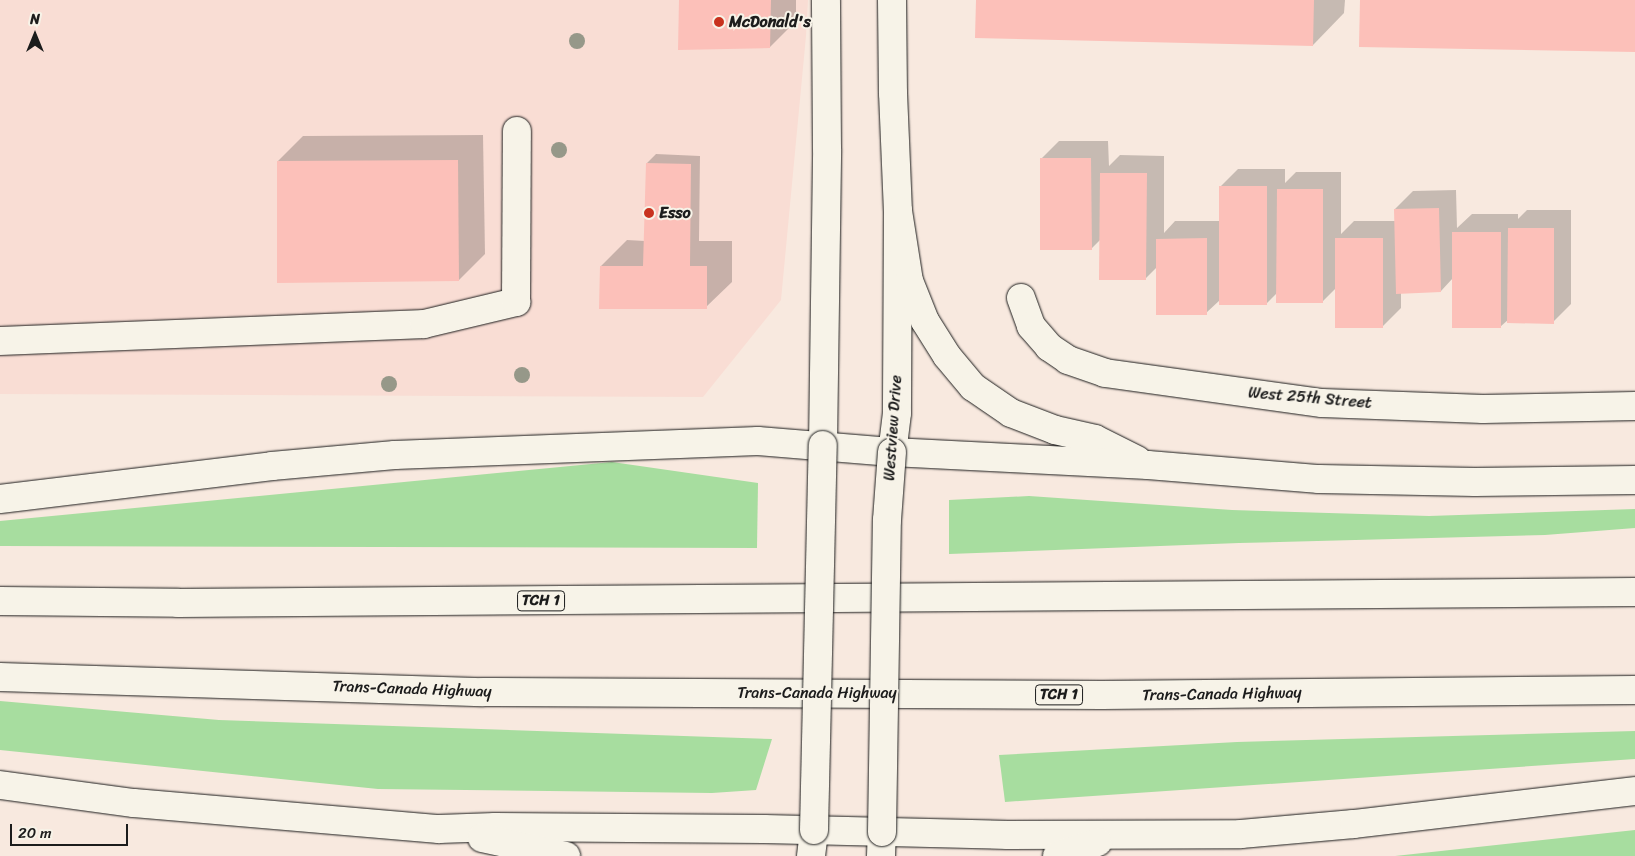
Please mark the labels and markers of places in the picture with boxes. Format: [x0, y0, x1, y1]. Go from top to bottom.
place label: McDonald's [729, 12, 811, 32]
marker: McDonald's [713, 16, 725, 28]
place label: Esso [659, 203, 691, 223]
marker: Esso [643, 207, 655, 219]

